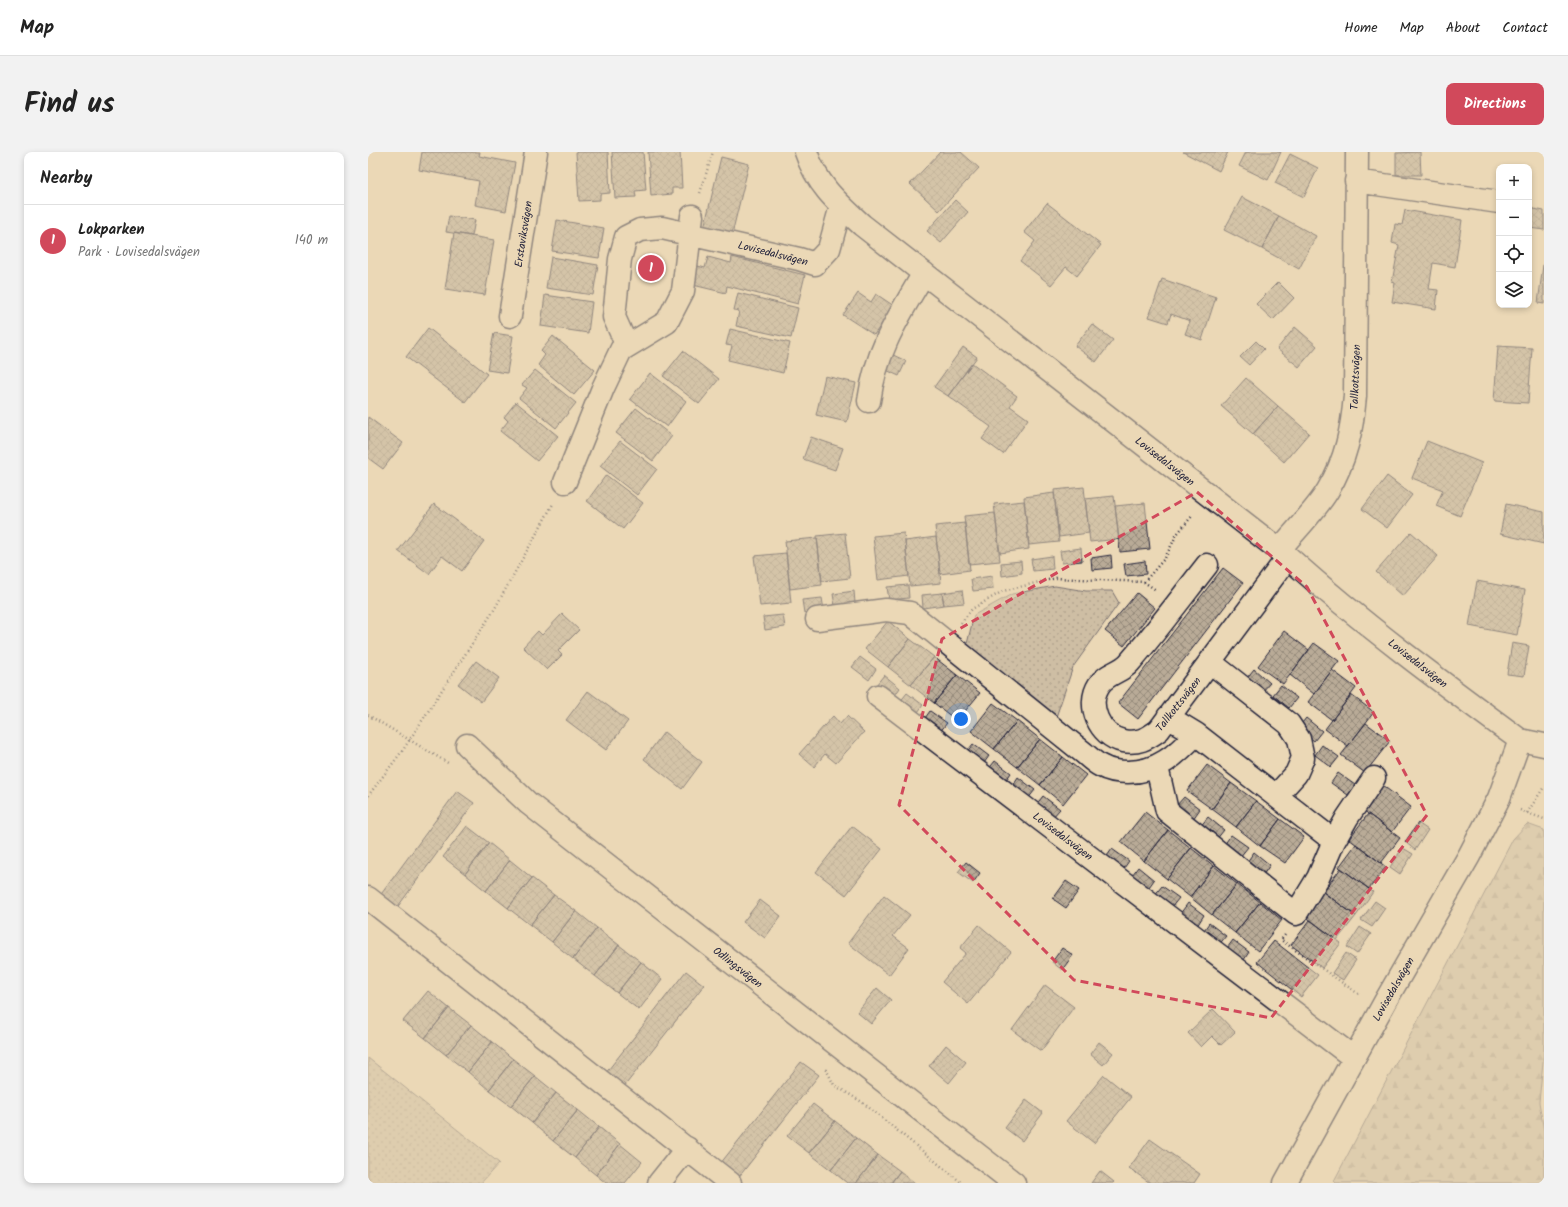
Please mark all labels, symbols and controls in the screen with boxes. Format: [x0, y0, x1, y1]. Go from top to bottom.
text: Map [20, 13, 54, 43]
text: Home [1344, 17, 1378, 39]
text: Map [1400, 17, 1424, 39]
text: About [1446, 17, 1480, 39]
text: Contact [1502, 17, 1548, 39]
text: Find us [24, 82, 115, 127]
button: Directions [1446, 83, 1544, 125]
map controls [1496, 164, 1532, 308]
button: + [1496, 164, 1532, 200]
text: Nearby [40, 165, 92, 192]
street label: Erstaviksvägen [510, 199, 538, 269]
button: − [1496, 200, 1532, 236]
text: Lokparken [78, 218, 145, 242]
text: 1 [51, 230, 55, 251]
text: 140 m [295, 230, 328, 251]
button: locate [1496, 236, 1532, 272]
street label: Lovisedalsvägen [736, 237, 810, 271]
text: Park · Lovisedalsvägen [78, 242, 200, 263]
pin: 1 [638, 253, 664, 283]
button: layers [1496, 272, 1532, 308]
street label: Tallkottsvägen [1346, 344, 1366, 410]
street label: Lovisedalsvägen [1131, 433, 1198, 491]
street label: Lovisedalsvägen [1384, 635, 1451, 693]
street label: Tallkottsvägen [1151, 673, 1206, 736]
your location [951, 709, 971, 729]
street label: Lovisedalsvägen [1028, 808, 1097, 866]
street label: Odlingsvägen [709, 942, 766, 993]
street label: Lovisedalsvägen [1368, 954, 1420, 1025]

